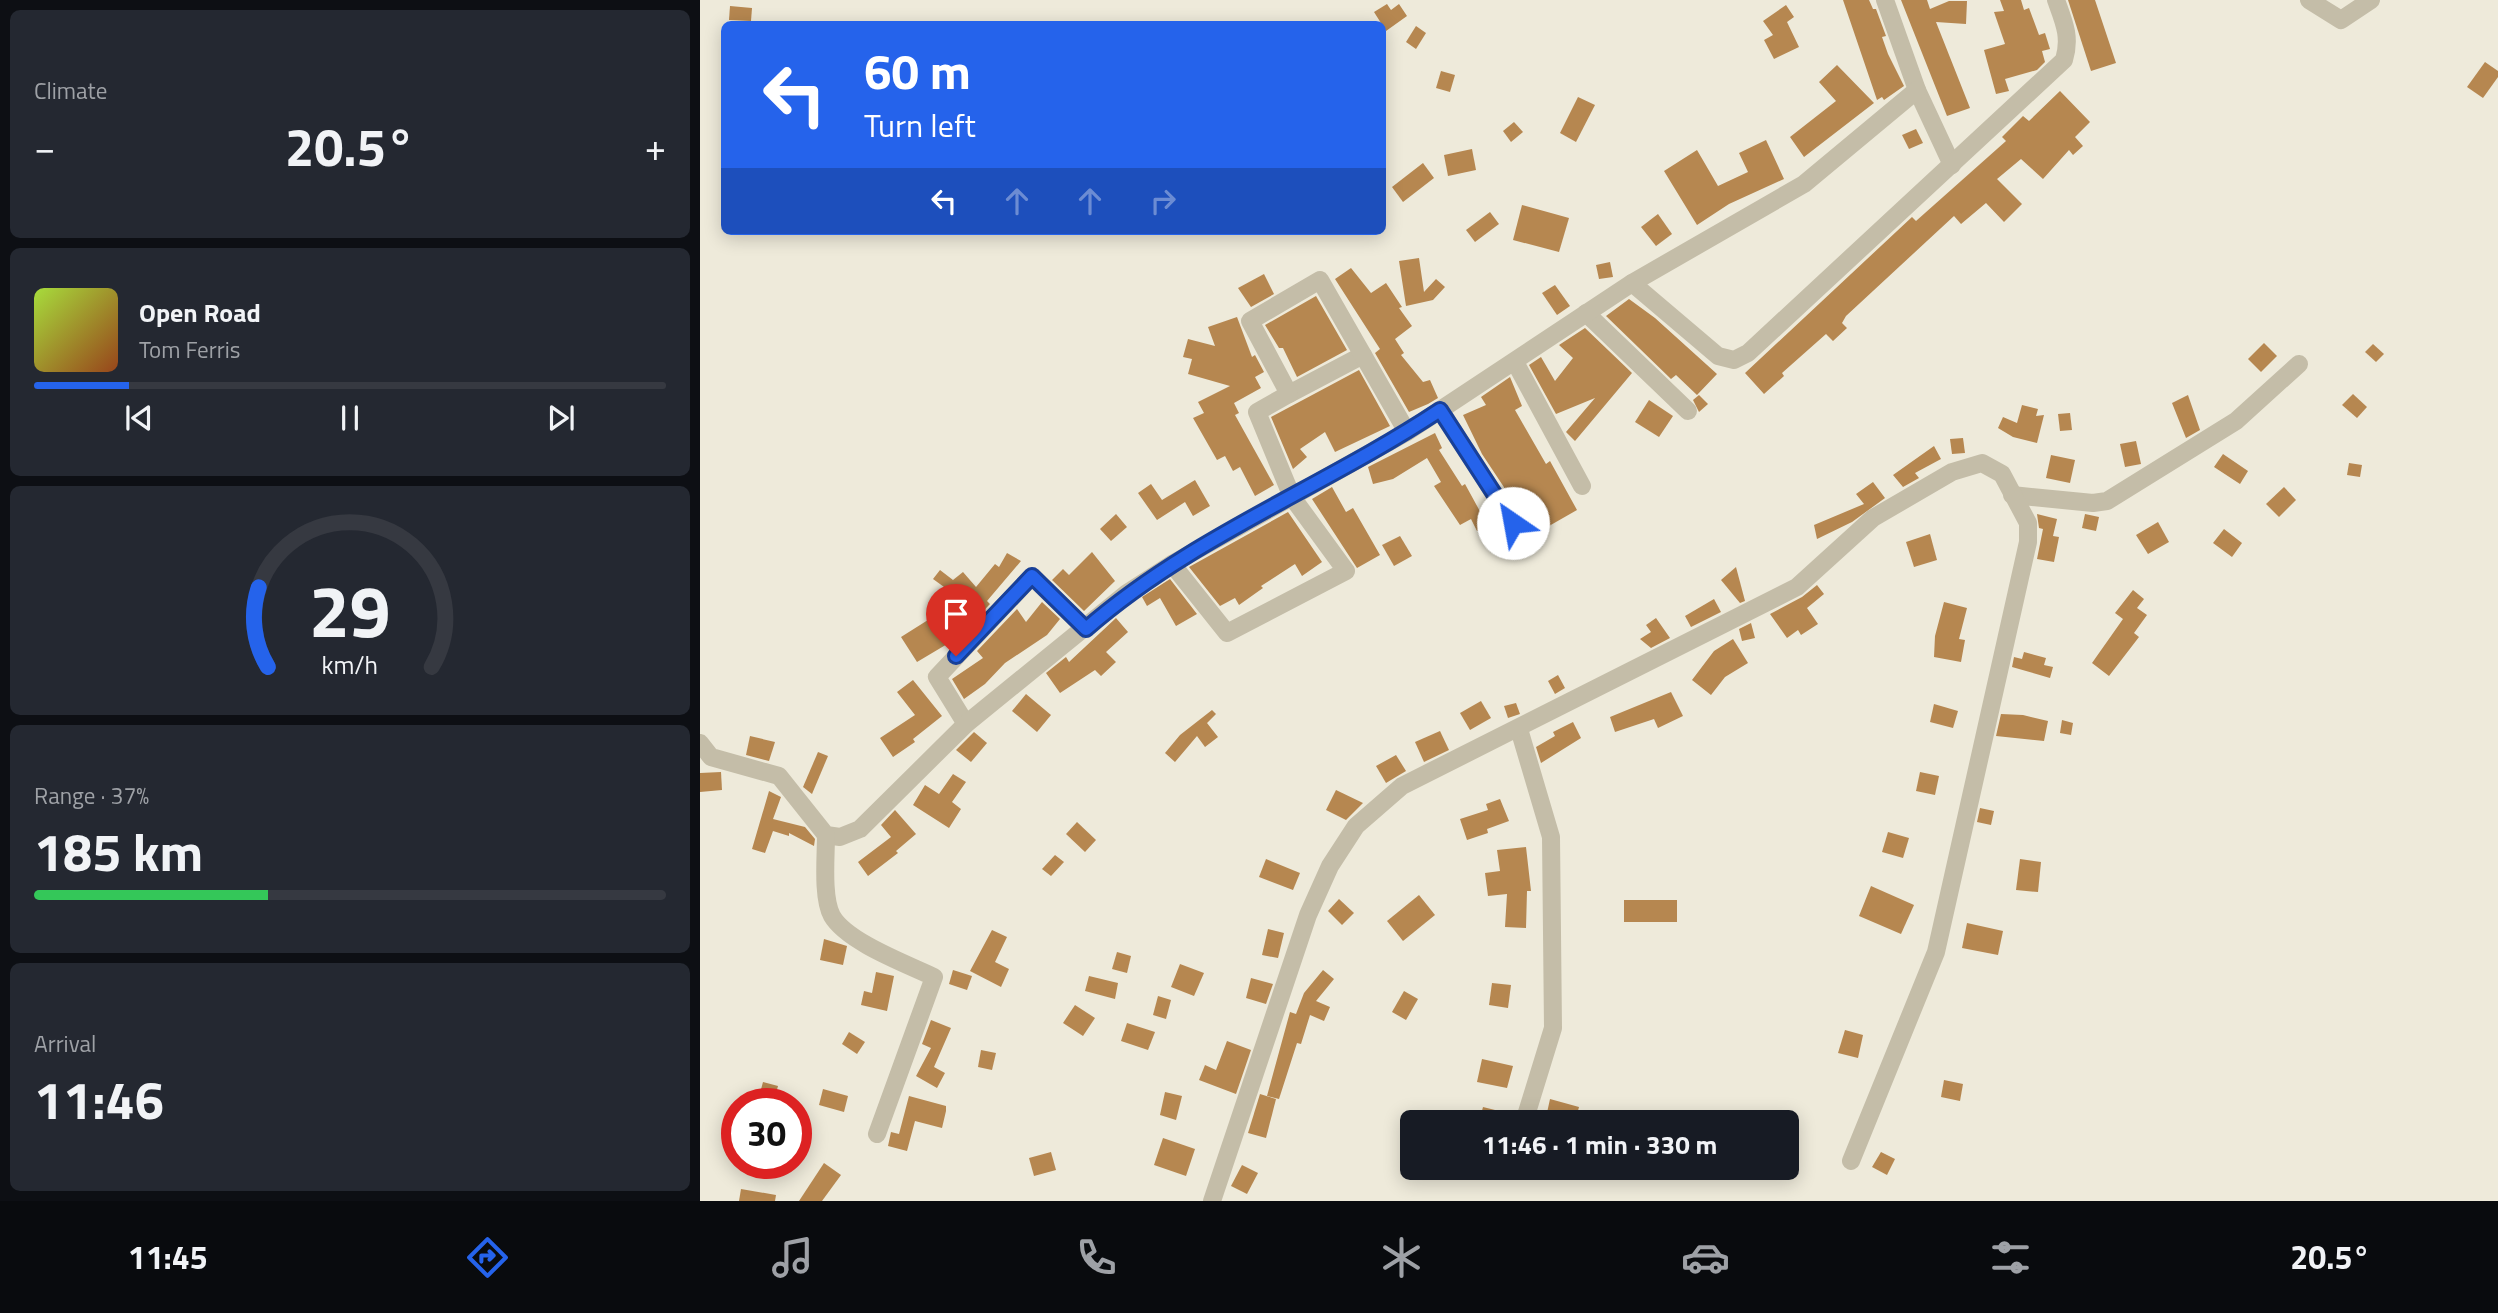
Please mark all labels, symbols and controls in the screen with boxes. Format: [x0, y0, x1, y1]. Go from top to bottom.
text: 60 m [864, 33, 971, 108]
icon: left [749, 49, 840, 140]
text: Climate [34, 73, 107, 108]
text: Turn left [864, 101, 976, 149]
text: 20.5° [285, 107, 415, 186]
text: − [34, 118, 55, 176]
text: + [645, 118, 666, 176]
icon: left [925, 182, 963, 220]
icon: ahead [998, 182, 1036, 220]
icon: ahead [1071, 182, 1109, 220]
icon: right [1144, 182, 1182, 220]
text: Open Road [139, 293, 261, 332]
text: Tom Ferris [139, 332, 240, 367]
icon: previous [120, 399, 158, 437]
icon: pause [331, 399, 369, 437]
icon: next [542, 399, 580, 437]
position arrow [1476, 486, 1550, 560]
text: 29 [309, 555, 391, 665]
pin [926, 584, 986, 656]
icon: arrive [937, 595, 975, 633]
text: km/h [322, 645, 378, 683]
text: Range · 37% [34, 778, 149, 813]
text: 185 km [34, 812, 203, 891]
text: Arrival [34, 1026, 96, 1061]
text: 11:46 [34, 1060, 164, 1139]
speed limit sign: 30 [721, 1088, 812, 1179]
text: 11:46 · 1 min · 330 m [1482, 1125, 1717, 1164]
text: 11:45 [128, 1233, 208, 1281]
icon: directions [463, 1233, 512, 1282]
icon: music [768, 1233, 817, 1282]
icon: phone [1072, 1233, 1121, 1282]
icon: climate [1377, 1233, 1426, 1282]
icon: car [1681, 1233, 1730, 1282]
icon: filters [1986, 1233, 2035, 1282]
text: 20.5° [2290, 1233, 2370, 1281]

